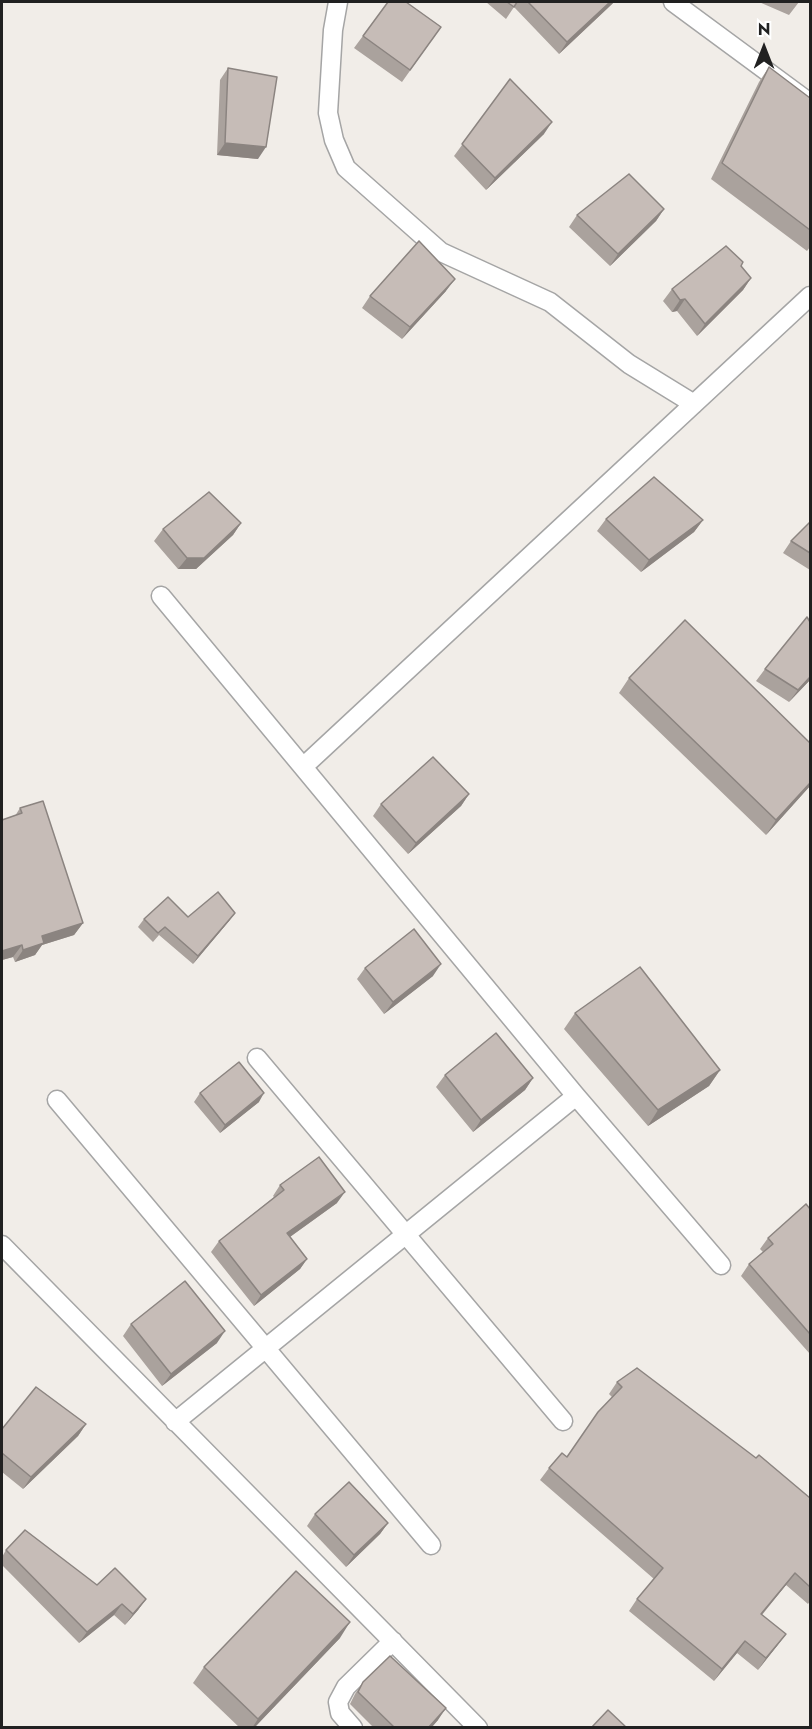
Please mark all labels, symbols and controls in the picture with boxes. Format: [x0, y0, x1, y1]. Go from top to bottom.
north arrow [734, 18, 794, 78]
text: N [758, 18, 770, 41]

